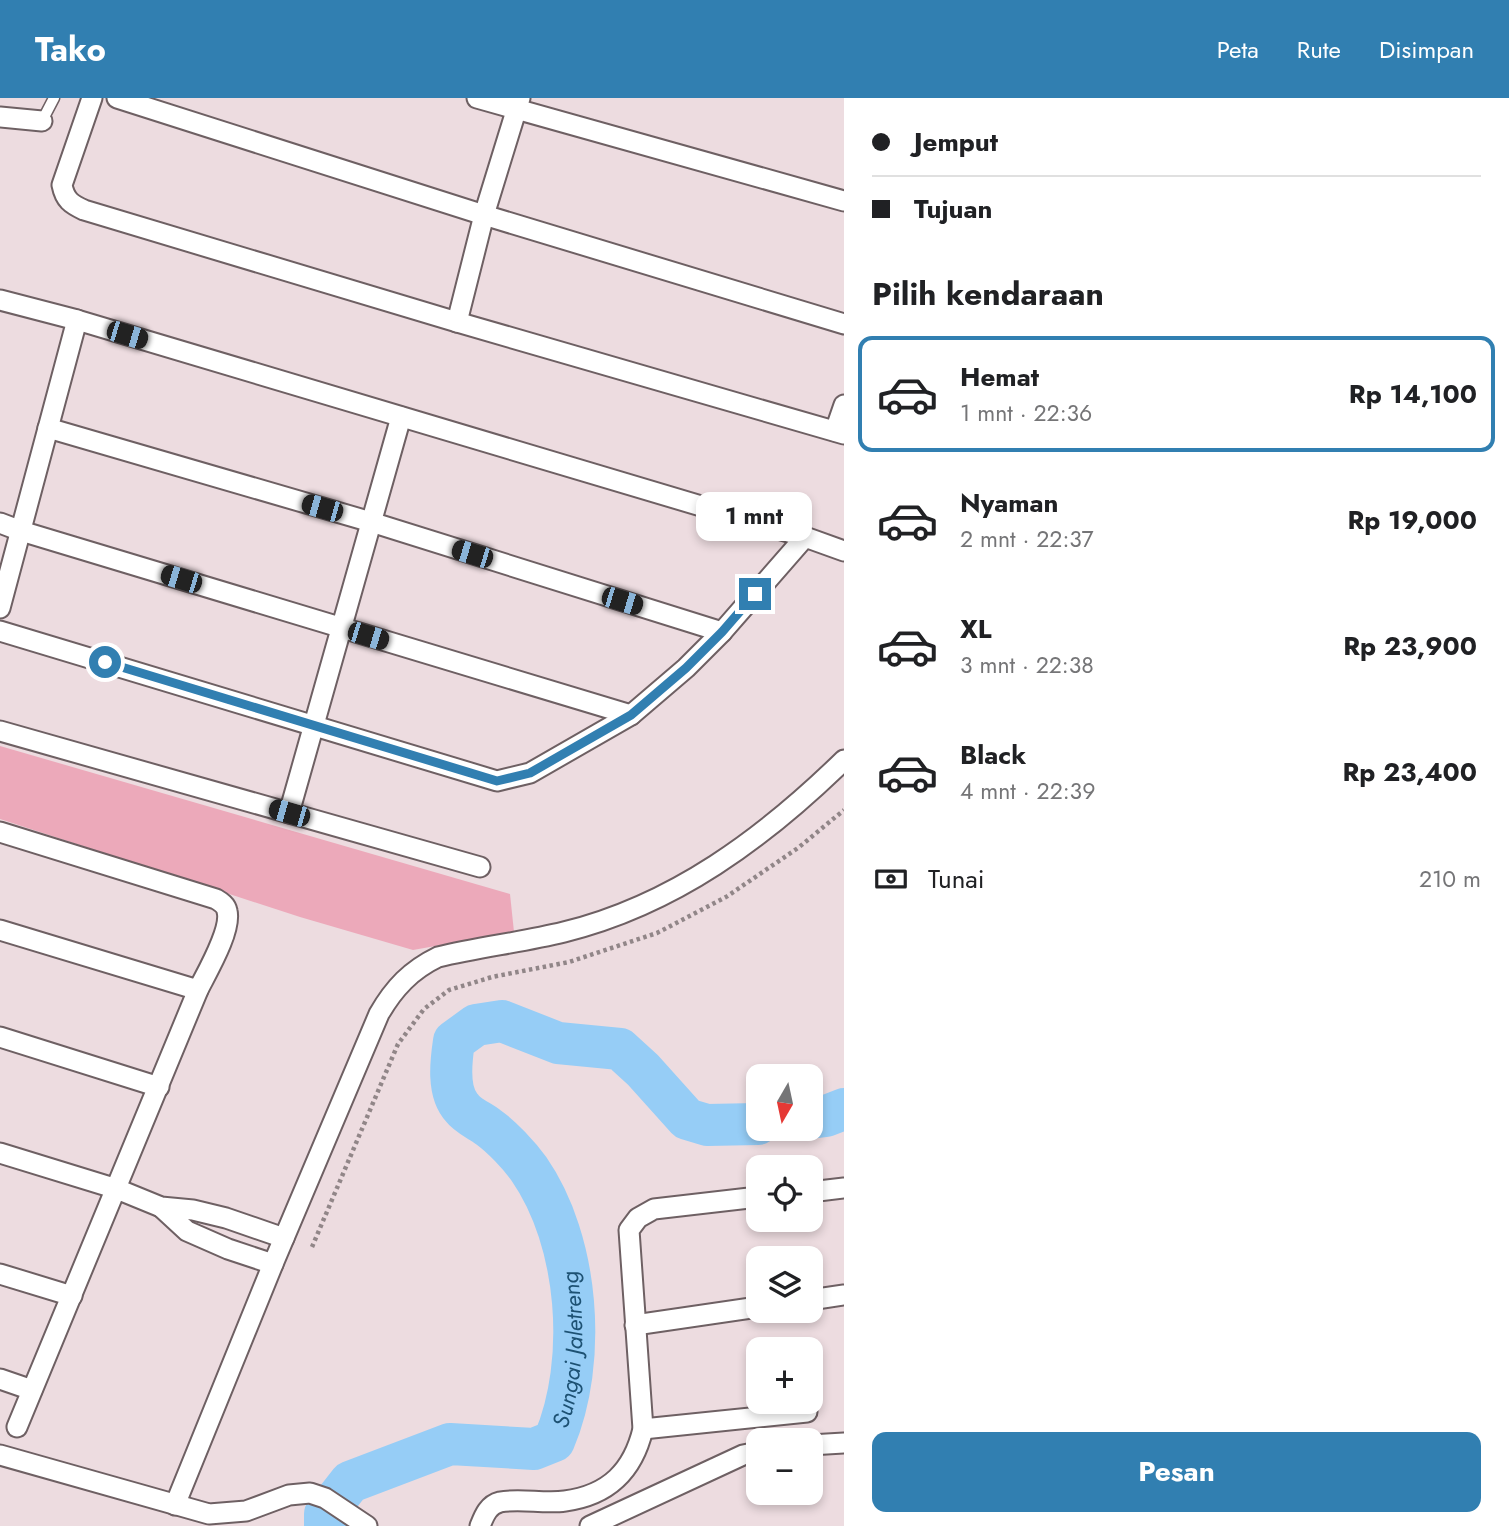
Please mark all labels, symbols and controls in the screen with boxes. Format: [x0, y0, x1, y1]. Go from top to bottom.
text: Tako [35, 26, 106, 73]
text: Peta [1217, 32, 1259, 67]
text: Rute [1297, 32, 1341, 67]
text: Disimpan [1379, 32, 1474, 67]
text: Jemput [914, 123, 998, 161]
text: Tujuan [914, 190, 992, 228]
text: Pilih kendaraan [872, 271, 1104, 317]
car [104, 319, 151, 351]
text: Hemat [960, 358, 1039, 396]
icon: car [876, 363, 939, 426]
text: Rp 14,100 [1349, 375, 1477, 413]
text: 1 mnt · 22:36 [960, 396, 1092, 430]
text: Nyaman [960, 484, 1059, 522]
icon: car [876, 489, 939, 552]
car [299, 492, 346, 524]
callout: 1 mnt [697, 492, 813, 542]
text: 1 mnt [725, 499, 783, 533]
text: Rp 19,000 [1347, 501, 1477, 539]
text: 2 mnt · 22:37 [960, 522, 1094, 556]
car [449, 538, 496, 570]
car [158, 563, 205, 595]
route end [739, 578, 771, 610]
car [599, 585, 646, 617]
text: XL [960, 610, 992, 648]
icon: car [876, 615, 939, 678]
car [345, 620, 392, 652]
text: Rp 23,900 [1343, 627, 1477, 665]
route start [89, 646, 121, 678]
text: 3 mnt · 22:38 [960, 648, 1094, 682]
text: Black [960, 736, 1026, 774]
icon: car [876, 741, 939, 804]
text: Rp 23,400 [1343, 753, 1477, 791]
text: 4 mnt · 22:39 [960, 774, 1095, 808]
car [266, 797, 313, 829]
icon: cash [872, 860, 910, 898]
text: Tunai [928, 860, 985, 898]
text: 210 m [1419, 862, 1481, 896]
north arrow [746, 1064, 822, 1141]
map controls [746, 1064, 823, 1505]
button: locate [746, 1155, 823, 1232]
button: layers [746, 1246, 823, 1323]
water label: Sungai Jaletreng [543, 1269, 591, 1432]
button: + [746, 1337, 823, 1414]
button: − [746, 1428, 823, 1505]
button: Pesan [872, 1432, 1481, 1512]

